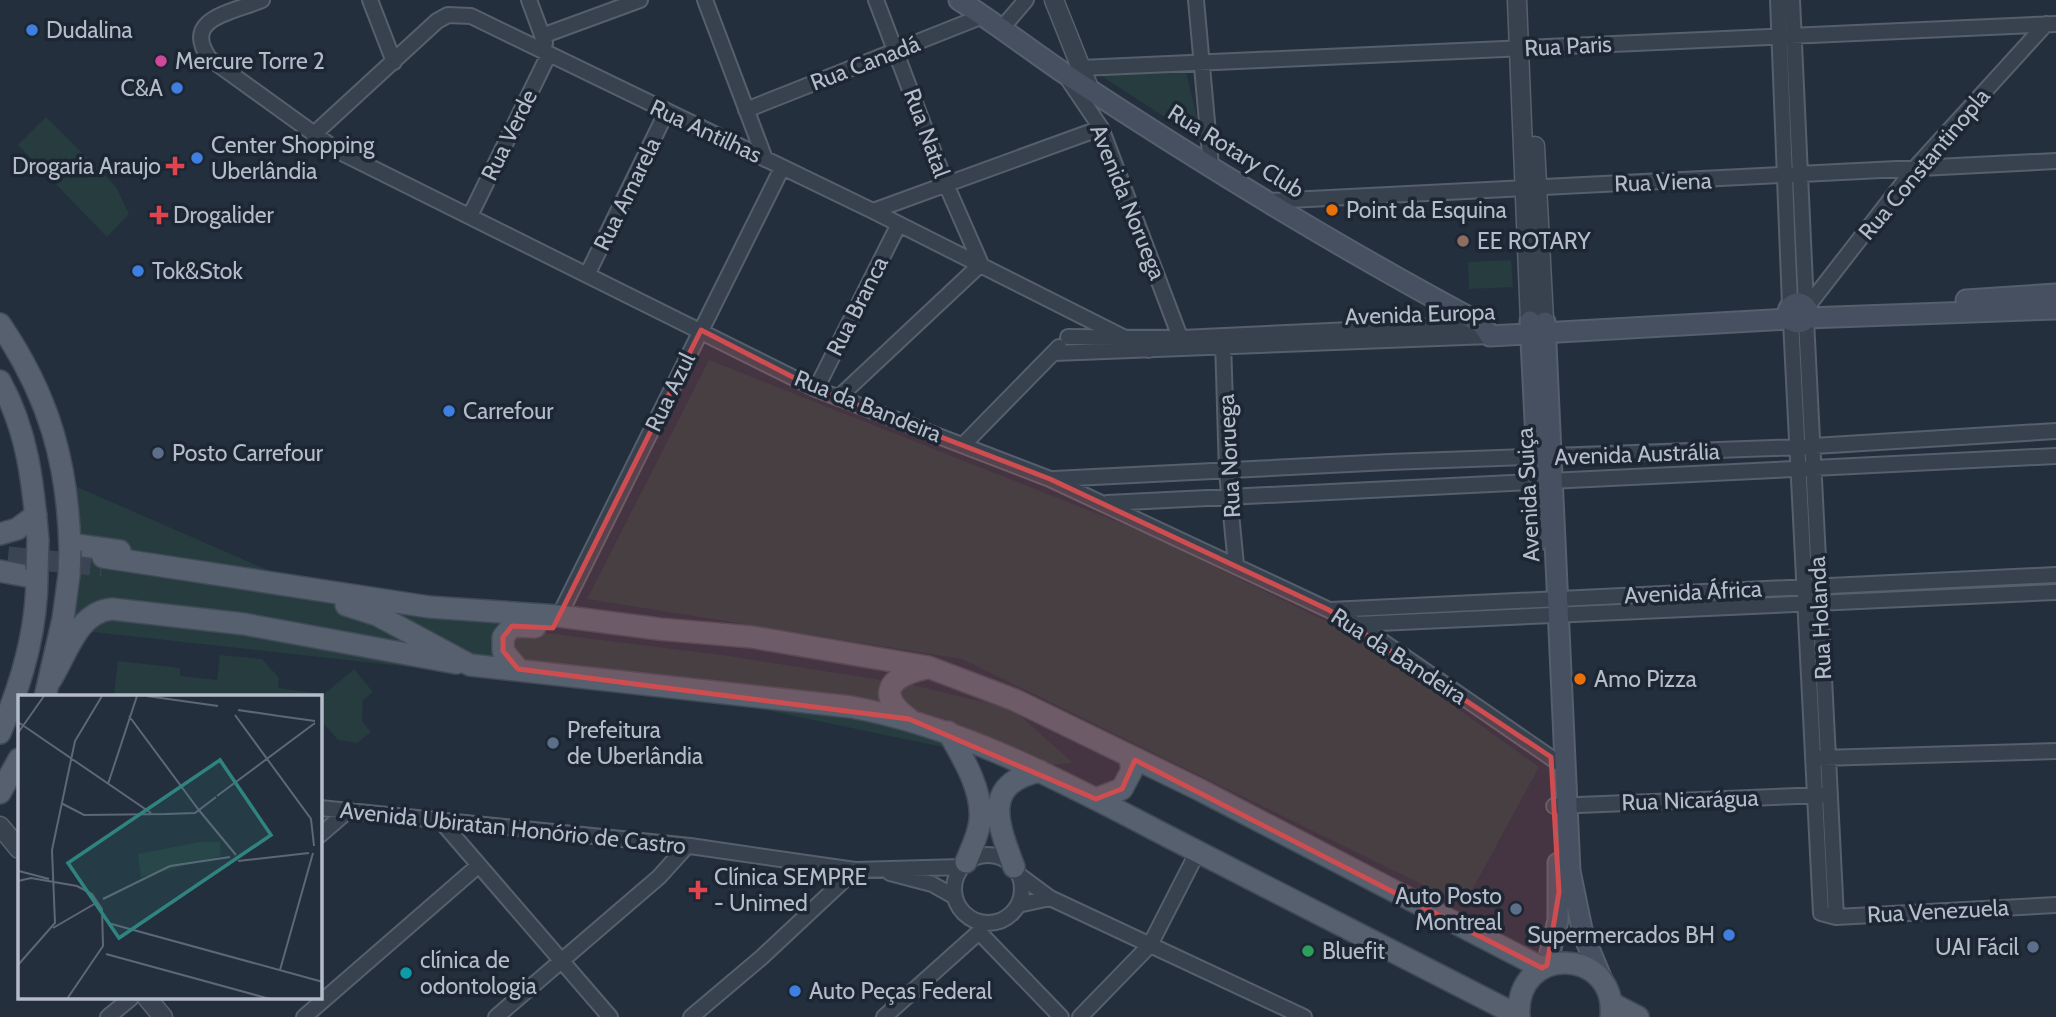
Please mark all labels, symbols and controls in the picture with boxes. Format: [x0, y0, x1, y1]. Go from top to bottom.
place label: Dudalina [46, 16, 133, 44]
marker: Dudalina [24, 22, 40, 38]
street label: Rua Canadá [806, 29, 924, 97]
street label: Rua Paris [1524, 30, 1612, 62]
place label: Mercure Torre 2 [175, 47, 325, 75]
marker: Mercure Torre 2 [153, 53, 169, 69]
place label: C&A [121, 74, 163, 102]
marker: C&A [169, 80, 185, 96]
street label: Rua Constantinopla [1852, 82, 1996, 246]
street label: Rua Verde [475, 85, 543, 185]
street label: Rua Natal [898, 85, 956, 182]
street label: Rua Antilhas [646, 93, 766, 169]
street label: Rua Rotary Club [1163, 98, 1309, 204]
street label: Avenida Noruega [1084, 120, 1172, 284]
place label: Center Shopping Uberlândia [211, 131, 375, 185]
street label: Rua Amarela [588, 133, 666, 255]
marker: Center Shopping Uberlândia [189, 150, 205, 166]
place label: Drogaria Araujo [12, 152, 161, 180]
marker: Drogaria Araujo [167, 158, 183, 174]
street label: Rua Viena [1614, 166, 1712, 198]
place label: Point da Esquina [1346, 196, 1507, 224]
place label: Drogalider [173, 201, 275, 229]
marker: Point da Esquina [1324, 202, 1340, 218]
marker: Drogalider [151, 207, 167, 223]
place label: EE ROTARY [1477, 227, 1591, 255]
marker: EE ROTARY [1455, 233, 1471, 249]
street label: Rua Branca [820, 252, 894, 360]
place label: Tok&Stok [152, 257, 244, 285]
marker: Tok&Stok [130, 263, 146, 279]
street label: Avenida Europa [1344, 297, 1496, 331]
street label: Rua Azul [639, 347, 701, 436]
street label: Rua da Bandeira [790, 364, 946, 448]
street label: Rua Noruega [1212, 393, 1246, 519]
place label: Carrefour [463, 397, 554, 425]
marker: Carrefour [441, 403, 457, 419]
street label: Avenida Suiça [1510, 427, 1546, 563]
street label: Avenida Austrália [1554, 437, 1720, 471]
place label: Posto Carrefour [172, 439, 324, 467]
marker: Posto Carrefour [150, 445, 166, 461]
street label: Rua Holanda [1803, 556, 1837, 680]
street label: Avenida África [1623, 573, 1763, 610]
street label: Rua da Bandeira [1326, 602, 1472, 710]
place label: Amo Pizza [1594, 665, 1697, 693]
marker: Amo Pizza [1572, 671, 1588, 687]
inset map [18, 695, 322, 1000]
place label: Prefeitura de Uberlândia [567, 716, 703, 770]
marker: Prefeitura de Uberlândia [545, 735, 561, 751]
street label: Rua Nicarágua [1621, 784, 1759, 816]
street label: Avenida Ubiratan Honório de Castro [339, 796, 687, 860]
place label: Clínica SEMPRE - Unimed [714, 863, 867, 917]
marker: Clínica SEMPRE - Unimed [688, 880, 708, 900]
place label: Auto Posto Montreal [1395, 882, 1503, 936]
street label: Rua Venezuela [1866, 893, 2010, 929]
marker: Auto Posto Montreal [1508, 901, 1524, 917]
place label: Supermercados BH [1527, 921, 1715, 949]
marker: Supermercados BH [1721, 927, 1737, 943]
place label: UAI Fácil [1935, 933, 2020, 961]
place label: Bluefit [1322, 937, 1385, 965]
marker: UAI Fácil [2025, 939, 2041, 955]
marker: Bluefit [1300, 943, 1316, 959]
place label: clínica de odontologia [420, 946, 537, 1000]
marker: clínica de odontologia [398, 965, 414, 981]
place label: Auto Peças Federal [809, 977, 993, 1005]
marker: Auto Peças Federal [787, 983, 803, 999]

